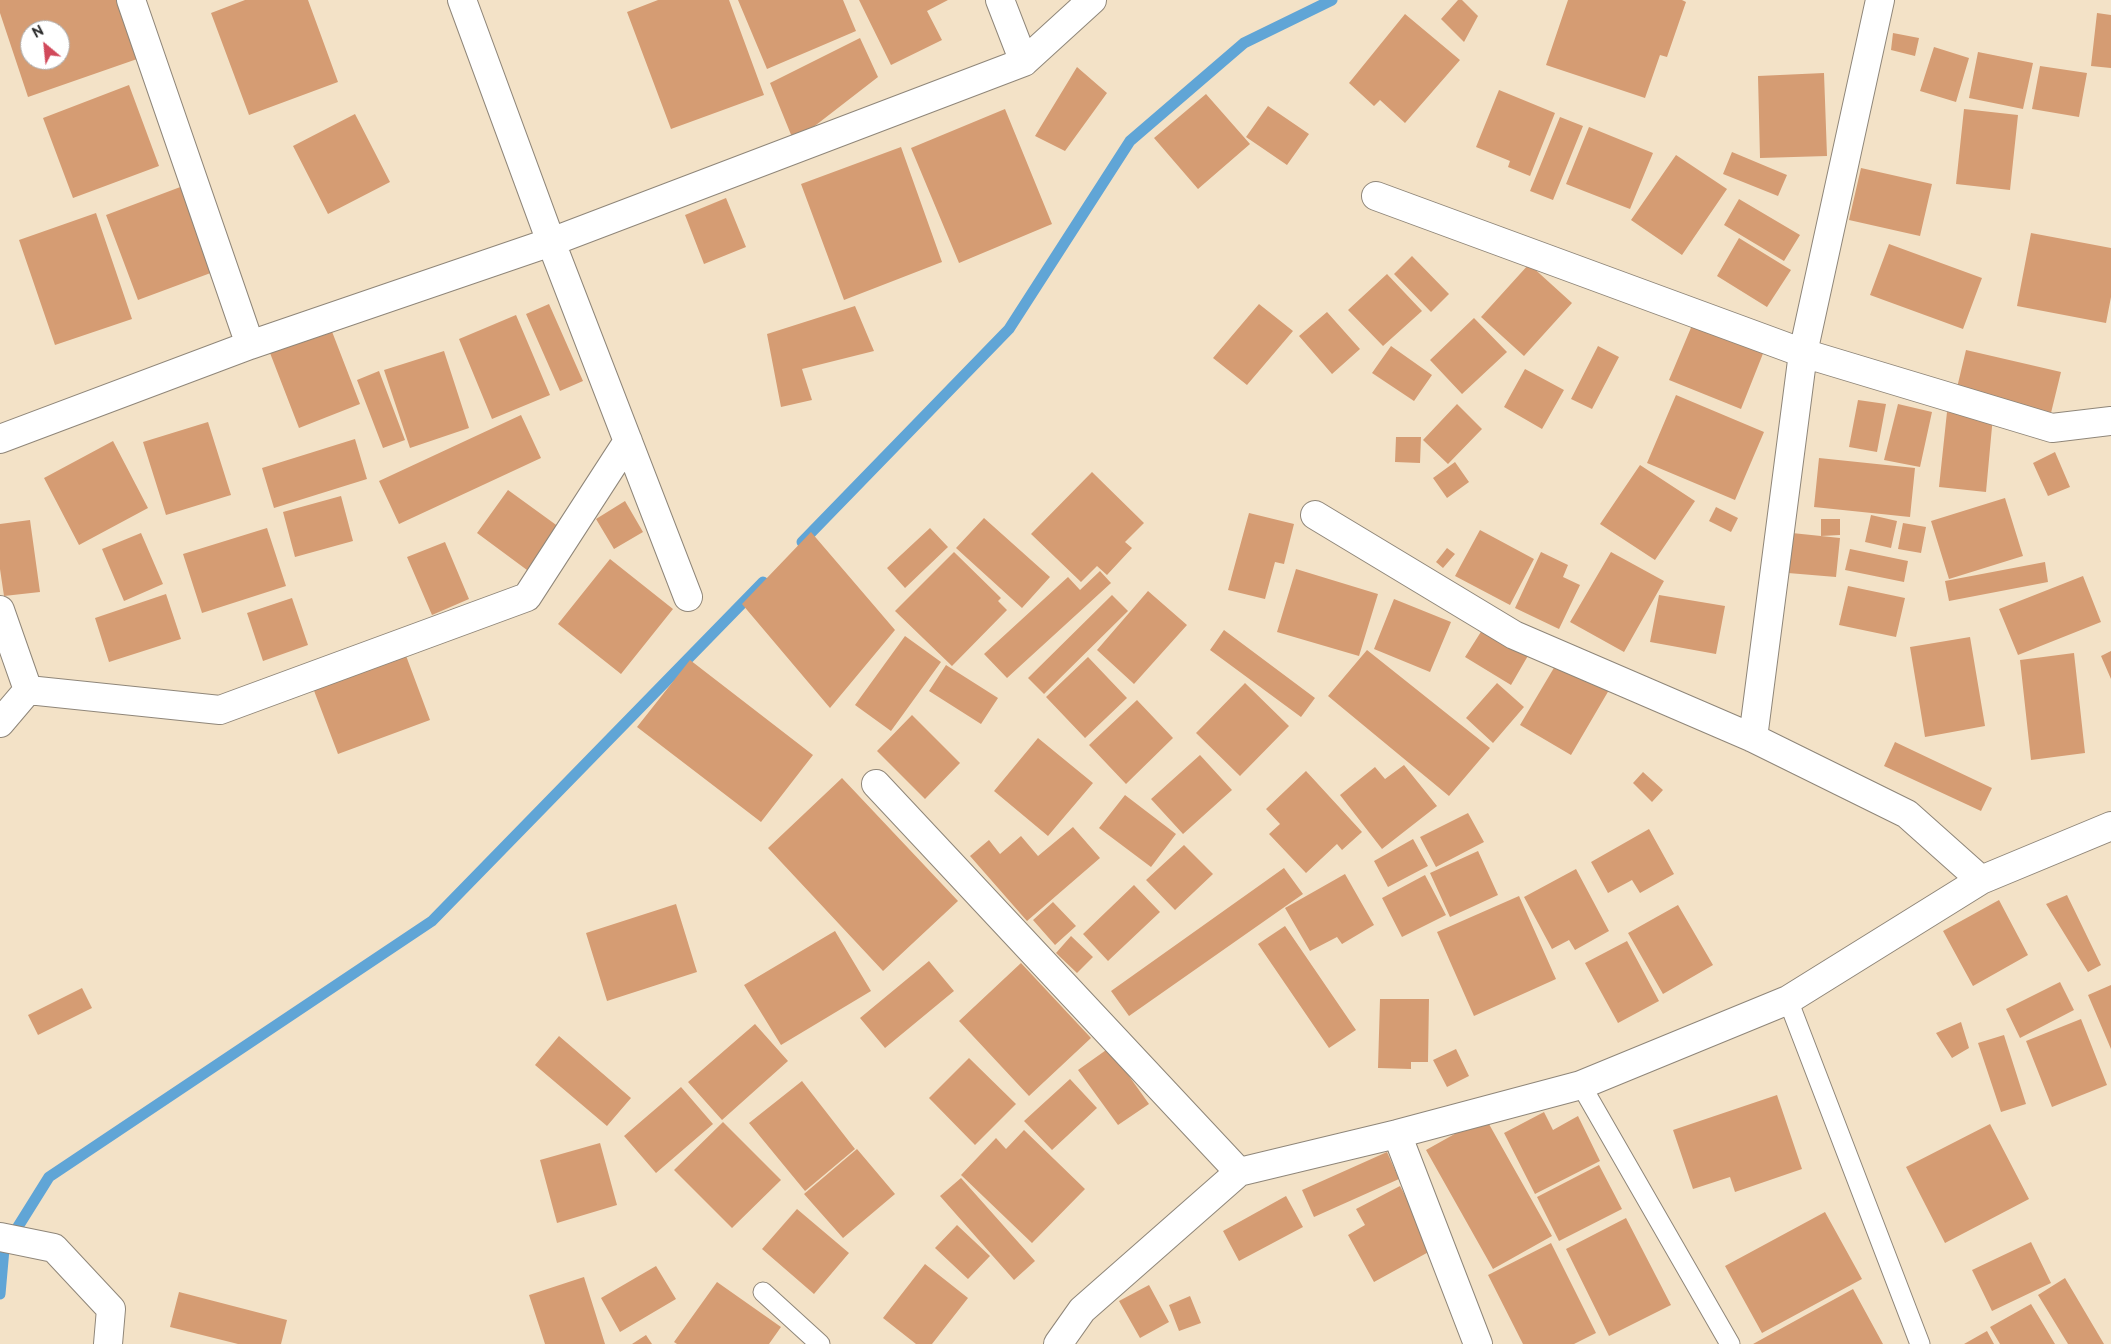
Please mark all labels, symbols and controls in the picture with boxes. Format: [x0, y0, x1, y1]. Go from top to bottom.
north arrow [20, 20, 70, 70]
text: N [30, 22, 47, 42]

